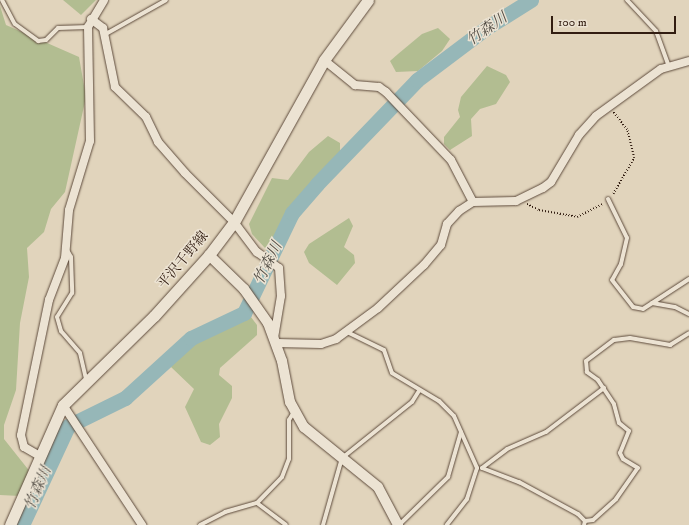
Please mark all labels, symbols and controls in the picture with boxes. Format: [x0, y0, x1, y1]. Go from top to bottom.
scale bar [553, 8, 678, 34]
water label: 竹森川 [463, 9, 511, 49]
text: 100 m [558, 15, 587, 30]
street label: 平沢千野線 [154, 228, 212, 292]
water label: 竹森川 [250, 239, 286, 287]
water label: 竹森川 [21, 464, 55, 512]

